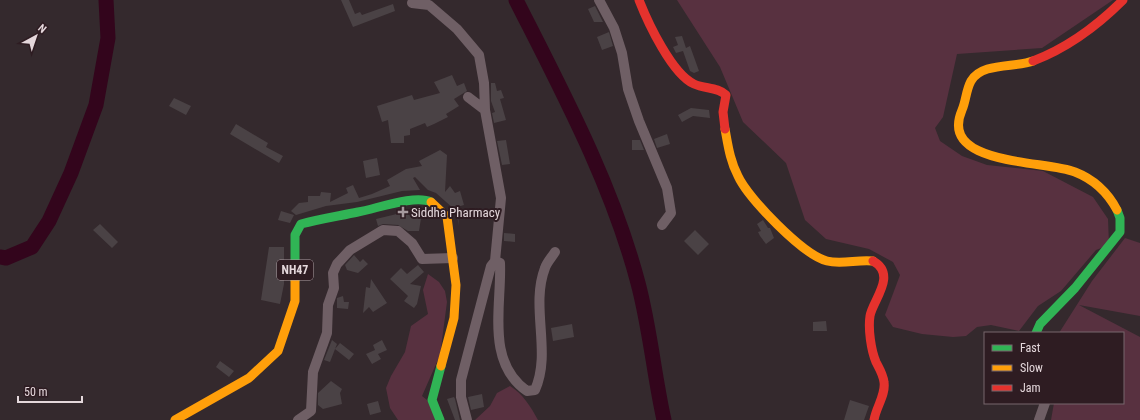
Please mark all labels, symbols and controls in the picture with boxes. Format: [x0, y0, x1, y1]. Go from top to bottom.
north arrow [16, 16, 56, 56]
text: N [35, 22, 49, 36]
place label: Siddha Pharmacy [411, 205, 501, 220]
marker: Siddha Pharmacy [398, 207, 408, 217]
road number: NH47 [277, 260, 313, 280]
legend [984, 332, 1124, 404]
text: Fast [1020, 341, 1041, 355]
text: Slow [1020, 361, 1043, 375]
scale bar [18, 378, 82, 404]
text: Jam [1020, 381, 1041, 395]
text: 50 m [24, 385, 48, 399]

